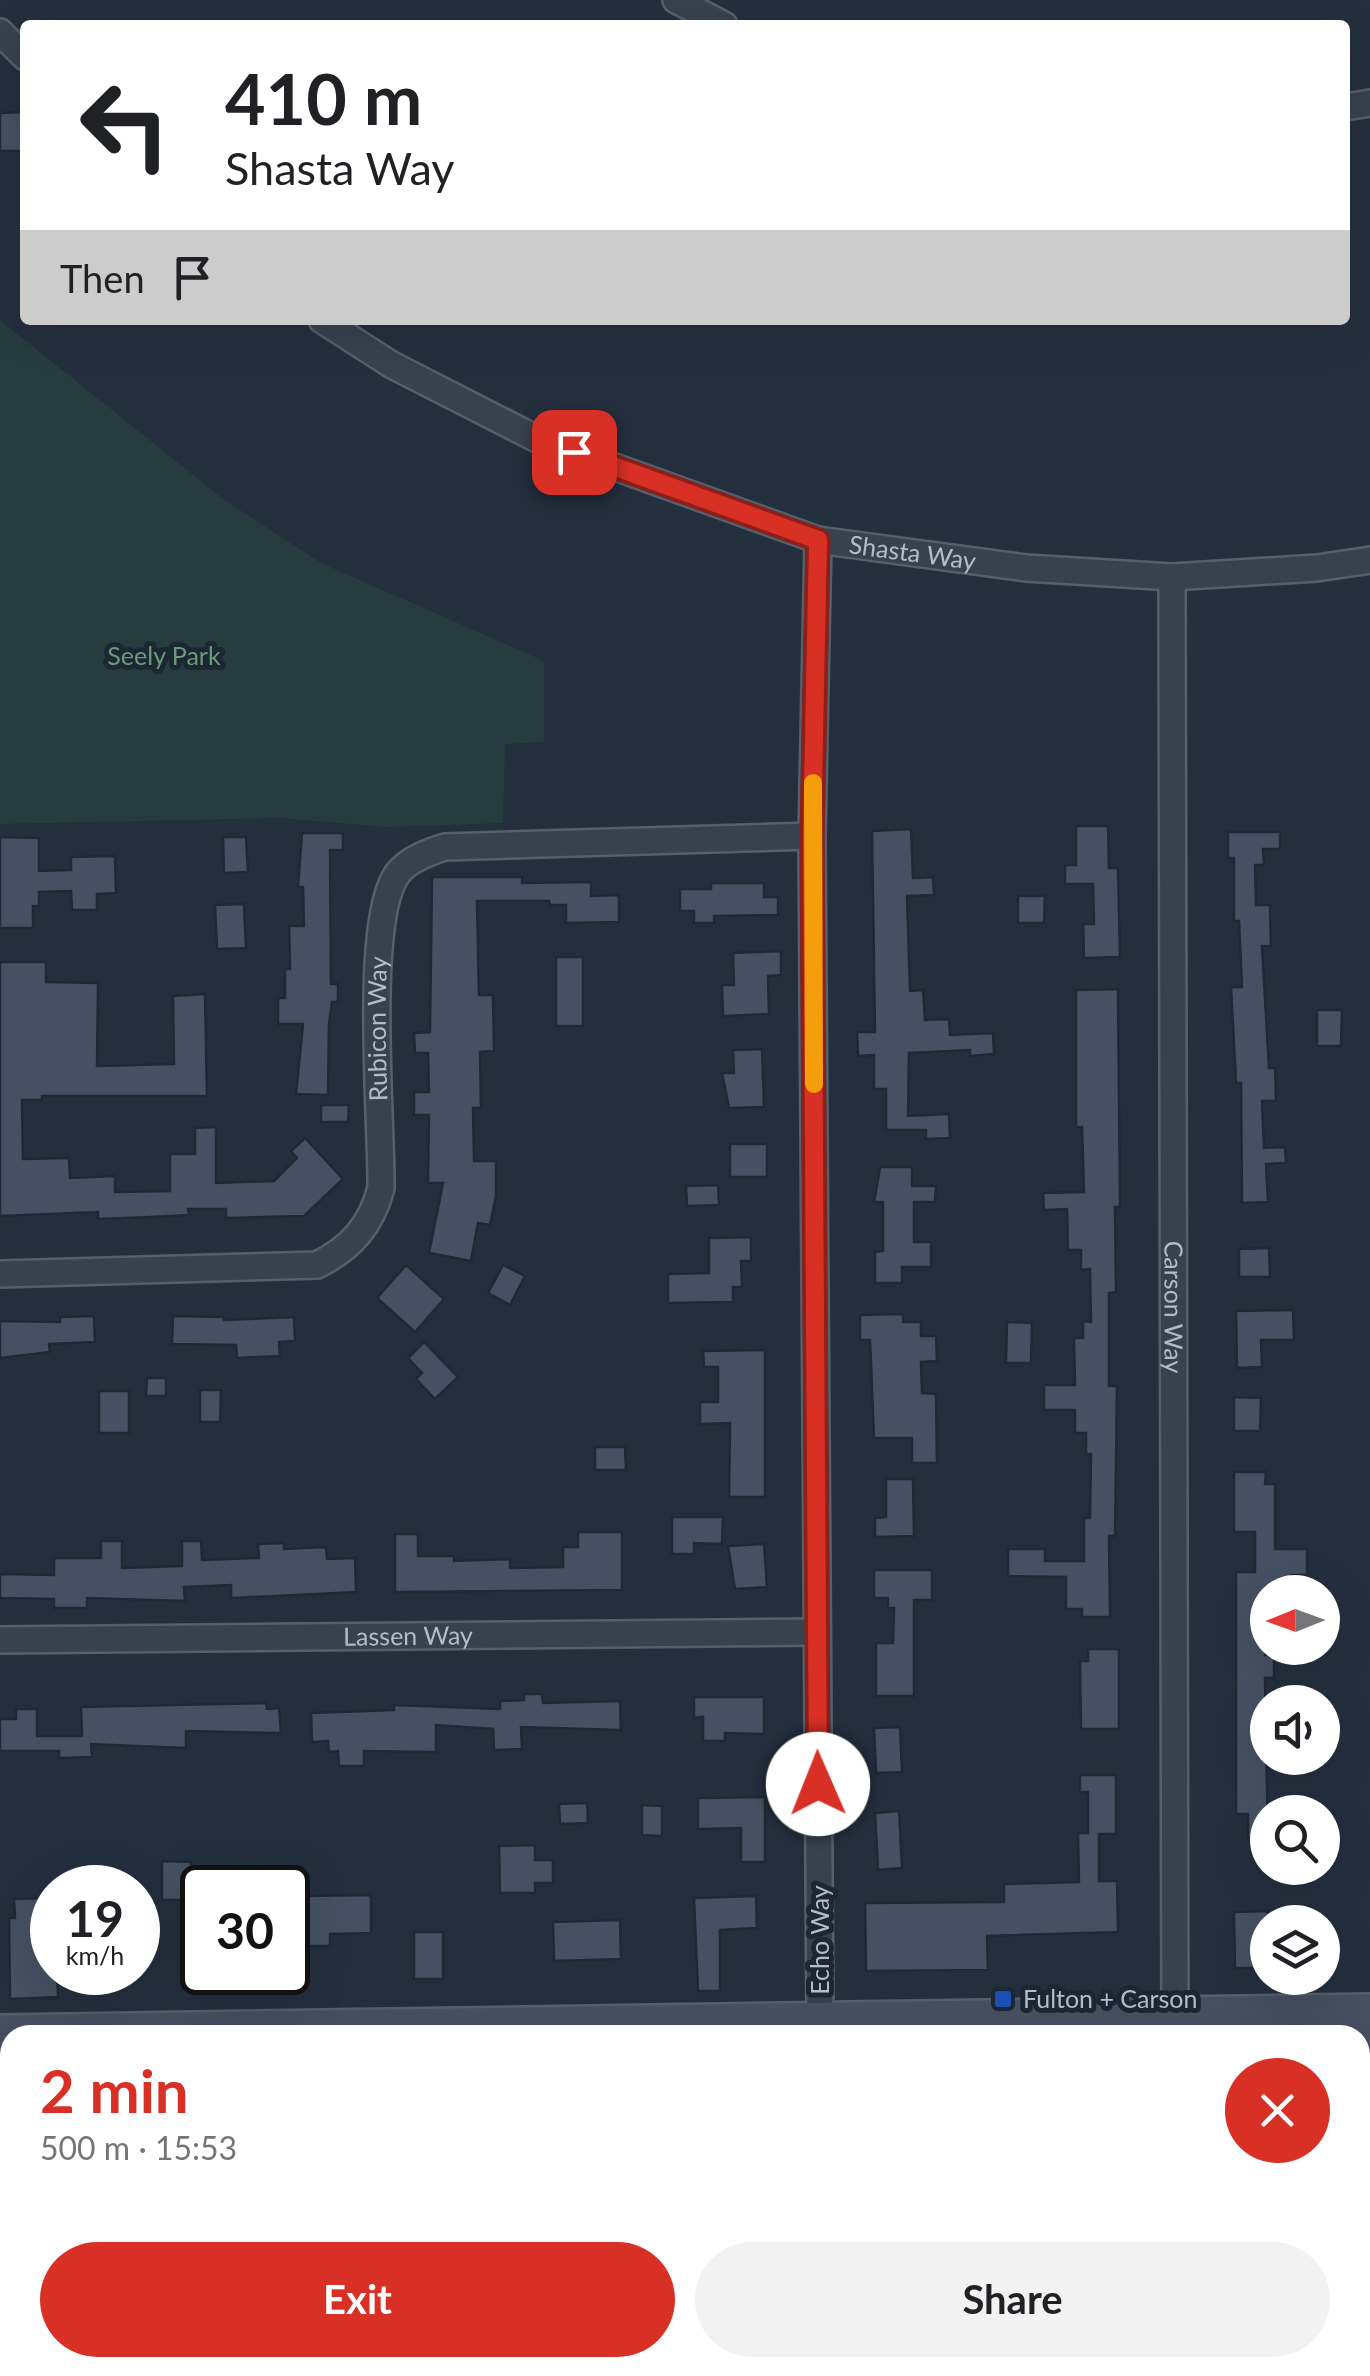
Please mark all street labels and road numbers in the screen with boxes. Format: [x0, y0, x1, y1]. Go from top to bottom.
street label: Shasta Way [847, 528, 978, 575]
street label: Rubicon Way [361, 955, 393, 1102]
street label: Carson Way [1159, 1241, 1190, 1374]
street label: Lassen Way [343, 1619, 473, 1651]
street label: Echo Way [804, 1885, 834, 1995]

